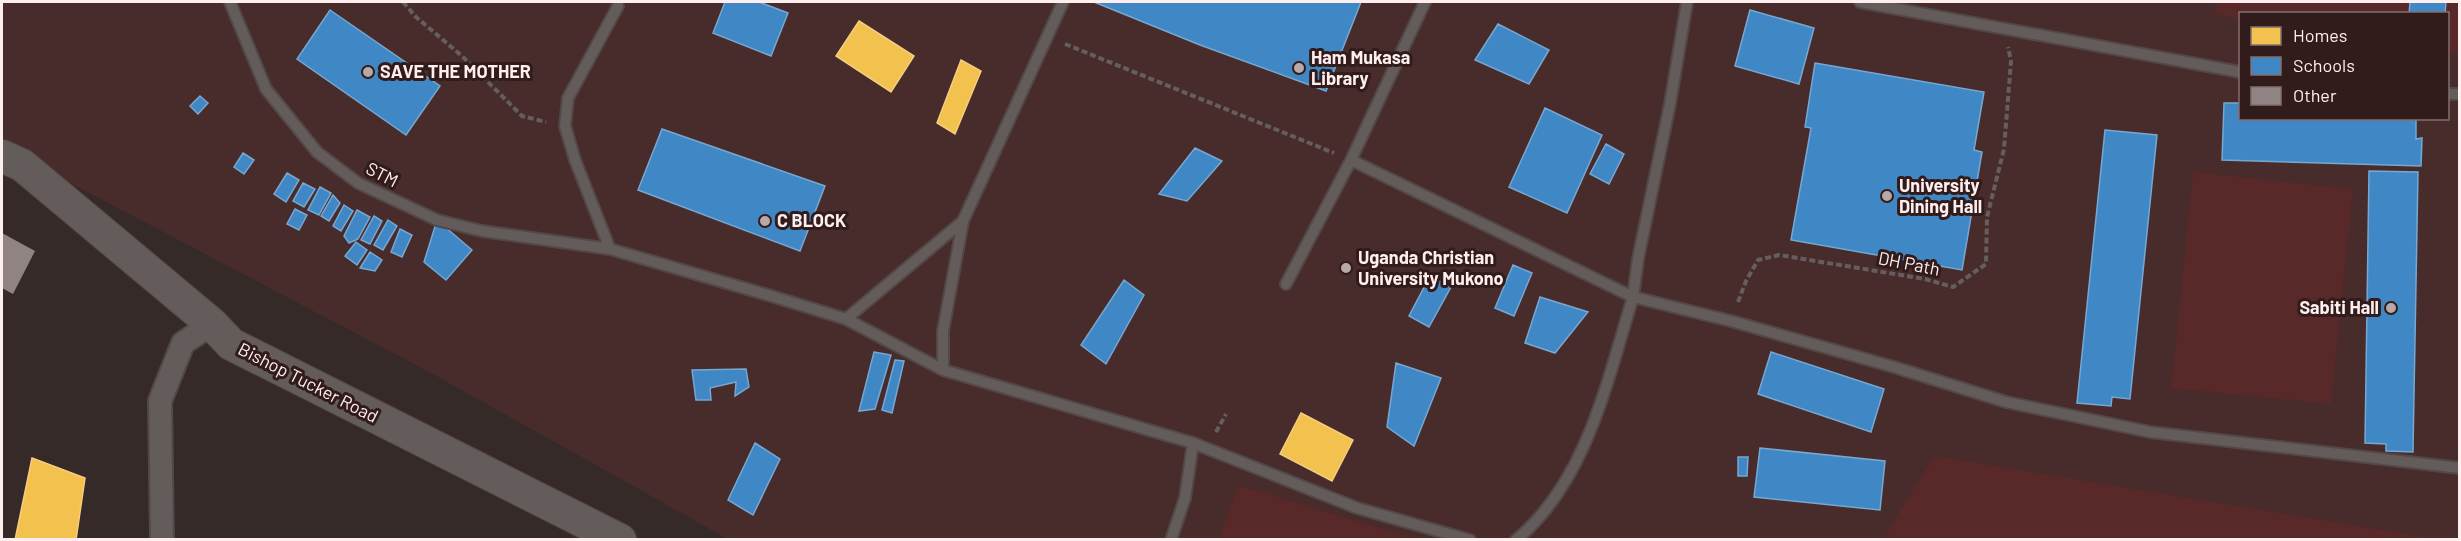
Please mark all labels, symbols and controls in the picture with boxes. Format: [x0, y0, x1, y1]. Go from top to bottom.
legend [2239, 12, 2449, 120]
text: Homes [2293, 24, 2347, 46]
place label: Ham Mukasa Library [1311, 46, 1410, 89]
text: Schools [2293, 54, 2355, 76]
place label: SAVE THE MOTHER [380, 60, 531, 82]
marker: Ham Mukasa Library [1292, 61, 1306, 75]
marker: SAVE THE MOTHER [361, 65, 375, 79]
text: Other [2293, 84, 2337, 106]
street label: STM [363, 157, 402, 191]
place label: University Dining Hall [1899, 174, 1982, 217]
marker: University Dining Hall [1880, 189, 1894, 203]
place label: C BLOCK [777, 209, 846, 231]
marker: C BLOCK [758, 214, 772, 228]
place label: Uganda Christian University Mukono [1358, 246, 1504, 289]
street label: DH Path [1876, 246, 1942, 280]
marker: Uganda Christian University Mukono [1339, 261, 1353, 275]
place label: Sabiti Hall [2299, 296, 2379, 318]
marker: Sabiti Hall [2384, 301, 2398, 315]
street label: Bishop Tucker Road [235, 337, 382, 427]

